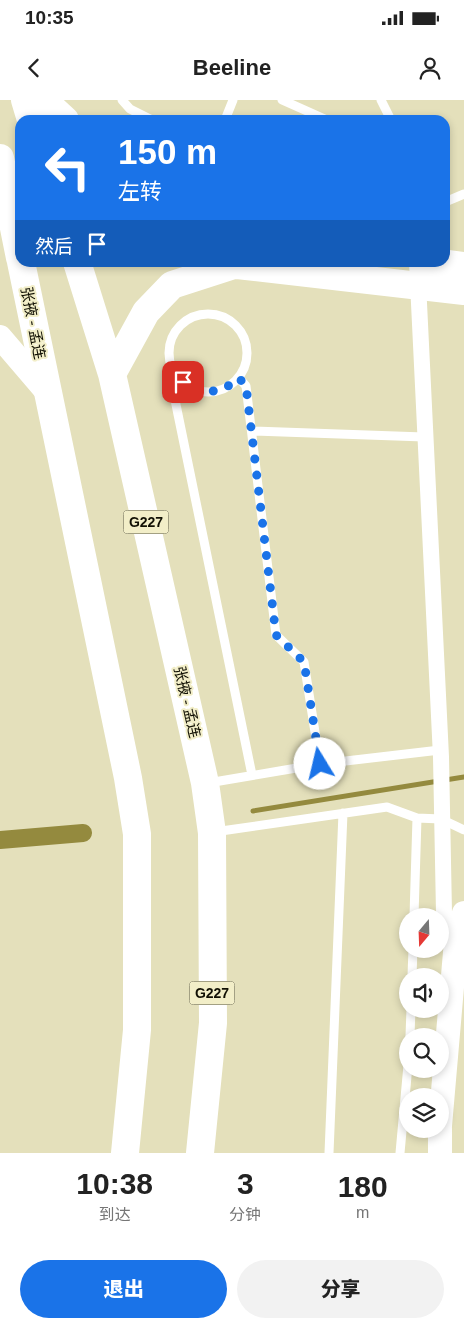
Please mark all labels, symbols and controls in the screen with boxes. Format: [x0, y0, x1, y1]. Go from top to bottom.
text: 10:35 [25, 7, 74, 28]
icon: back [20, 54, 48, 82]
icon: person [416, 54, 444, 82]
text: Beeline [193, 55, 271, 80]
text: 150 m [118, 132, 217, 171]
icon: left [35, 135, 100, 200]
text: 左转 [118, 179, 162, 204]
icon: arrive [83, 230, 111, 258]
text: 然后 [35, 236, 73, 257]
street label: 张掖 - 孟连 [18, 285, 49, 361]
pin [162, 361, 204, 403]
icon: arrive [169, 368, 197, 396]
road number: G227 [124, 511, 168, 534]
street label: 张掖 - 孟连 [171, 664, 204, 740]
position arrow [293, 737, 345, 789]
north arrow [399, 908, 449, 958]
map controls [399, 908, 449, 1138]
button: sound [399, 968, 449, 1018]
road number: G227 [190, 981, 234, 1004]
button: search [399, 1028, 449, 1078]
button: layers [399, 1088, 449, 1138]
text: 10:38 [76, 1167, 153, 1200]
text: 3 [237, 1167, 254, 1200]
text: 180 [338, 1170, 388, 1203]
text: m [356, 1204, 369, 1221]
text: 到达 [99, 1206, 131, 1223]
text: 分钟 [229, 1206, 261, 1223]
button: 退出 [20, 1260, 227, 1318]
button: 分享 [237, 1260, 444, 1318]

